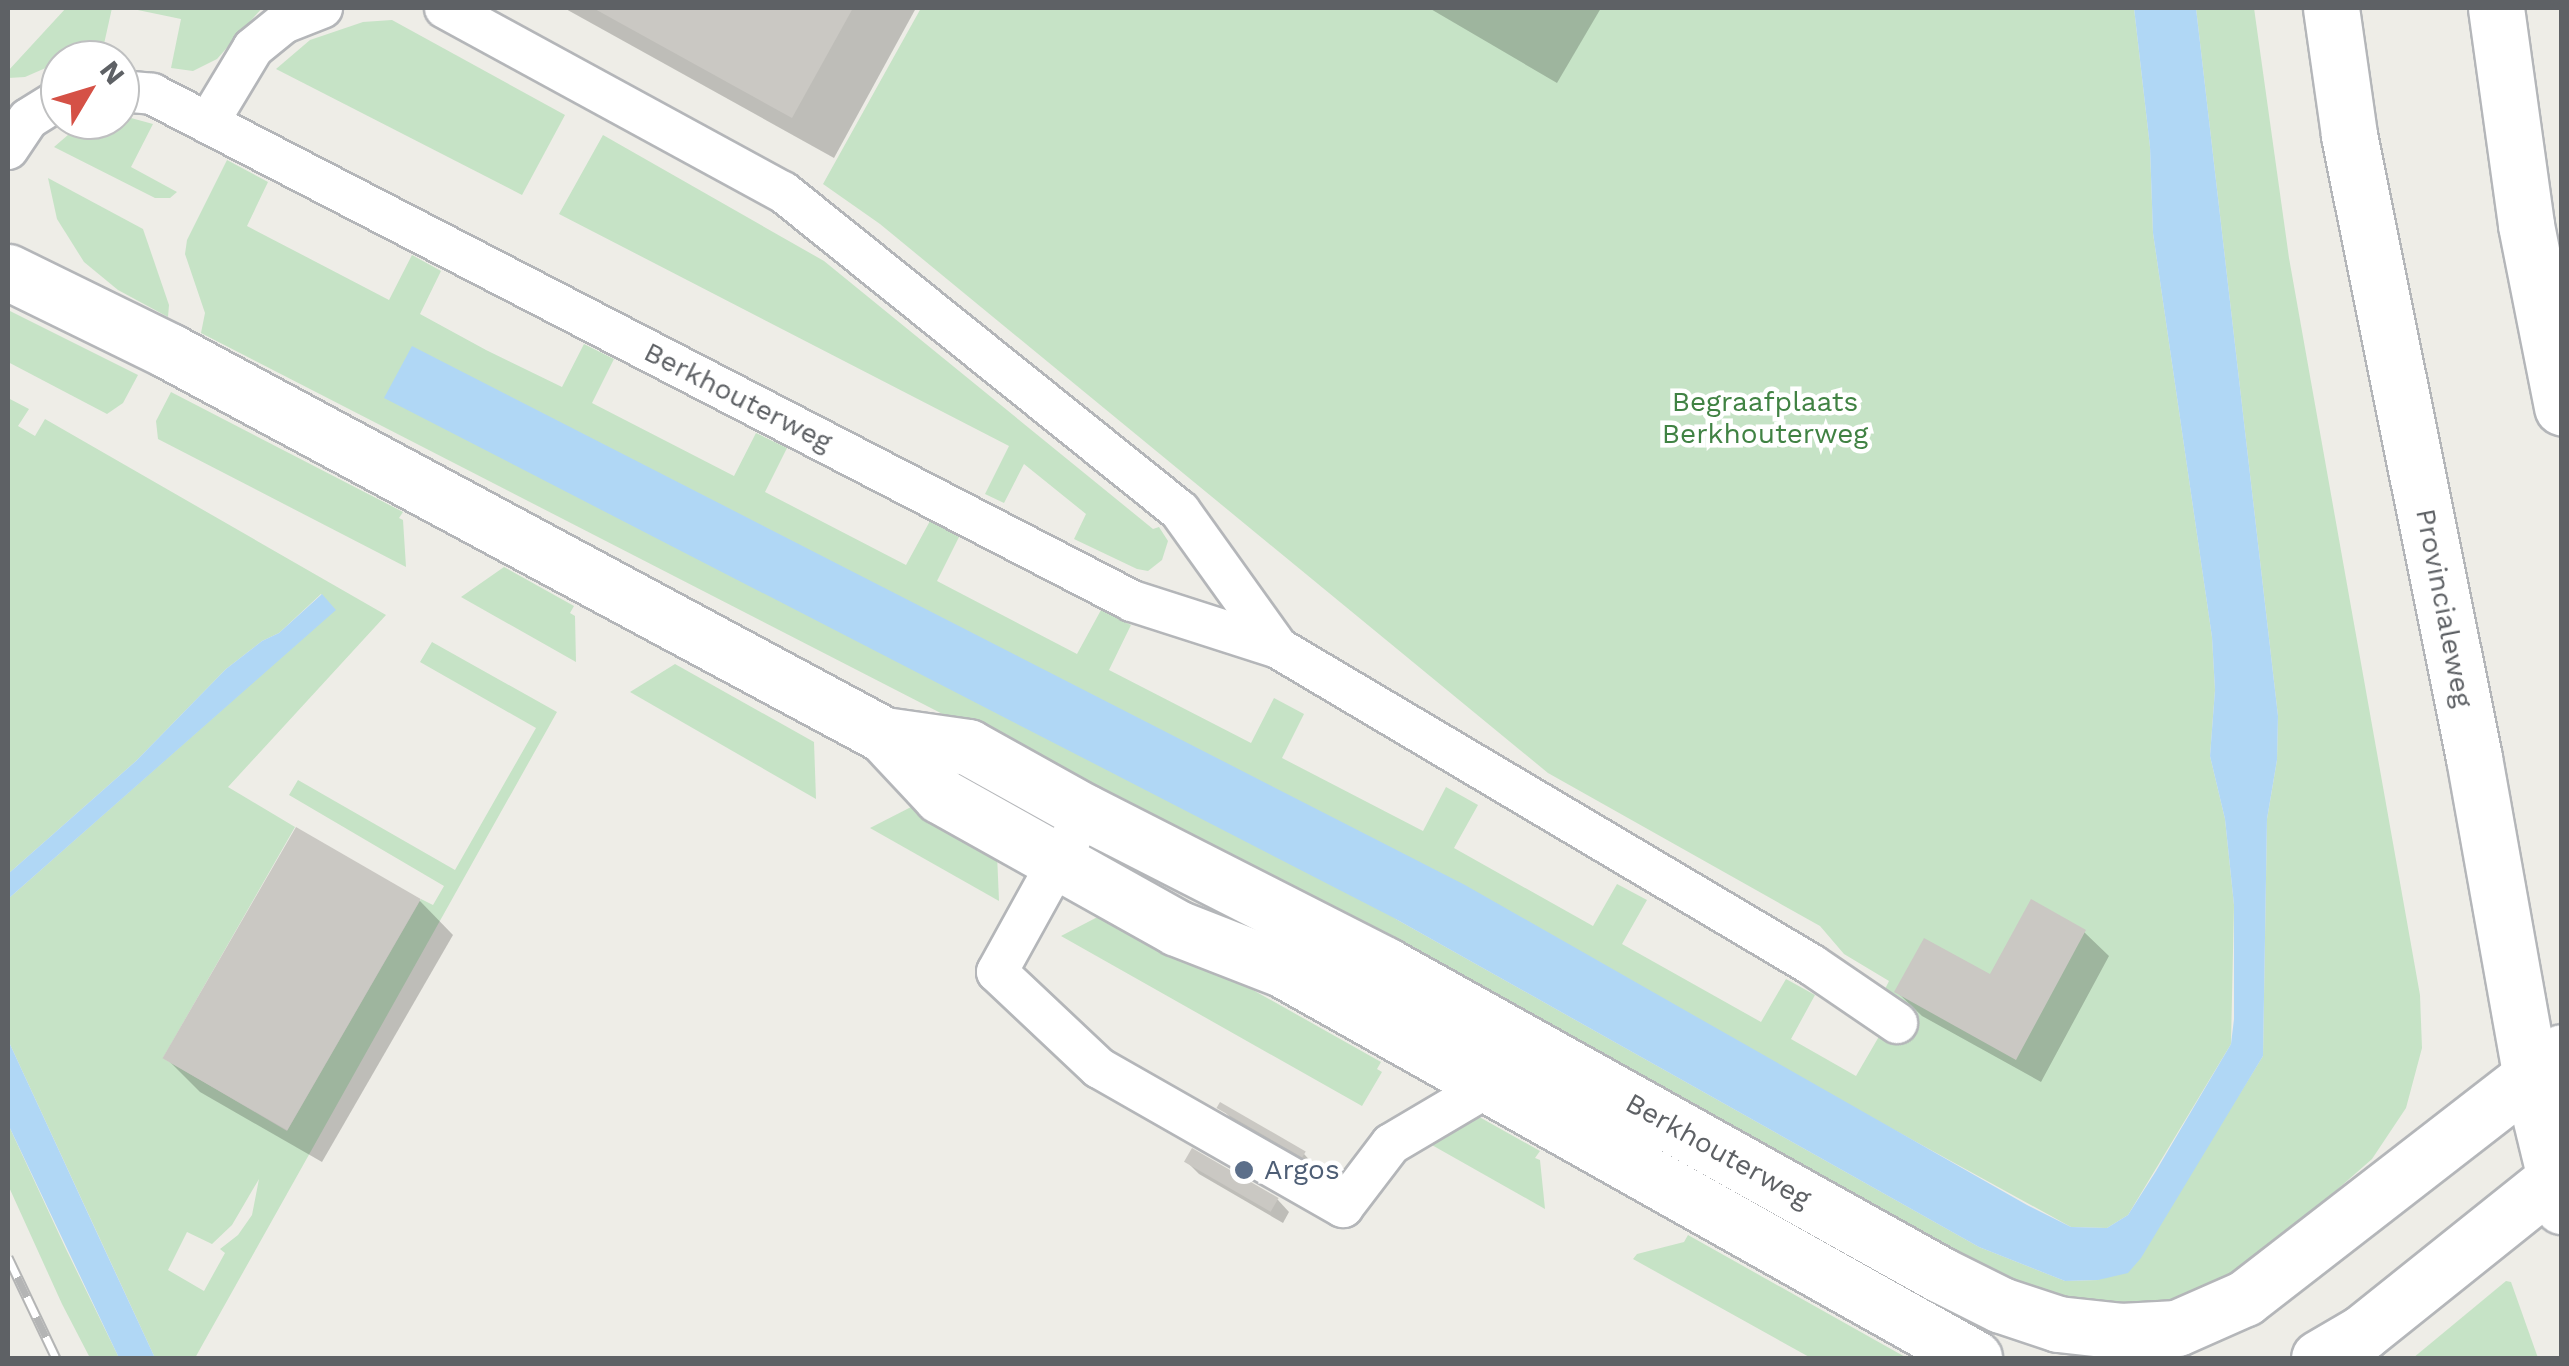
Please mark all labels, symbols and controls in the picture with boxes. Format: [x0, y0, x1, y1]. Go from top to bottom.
north arrow [40, 40, 140, 140]
text: N [93, 54, 132, 91]
street label: Berkhouterweg [638, 335, 838, 459]
park label: Begraafplaats Berkhouterweg [1662, 385, 1868, 451]
street label: Provincialeweg [2408, 506, 2480, 710]
street label: Berkhouterweg [1620, 1086, 1816, 1216]
place label: Argos [1264, 1153, 1340, 1187]
marker: Argos [1233, 1159, 1255, 1181]

